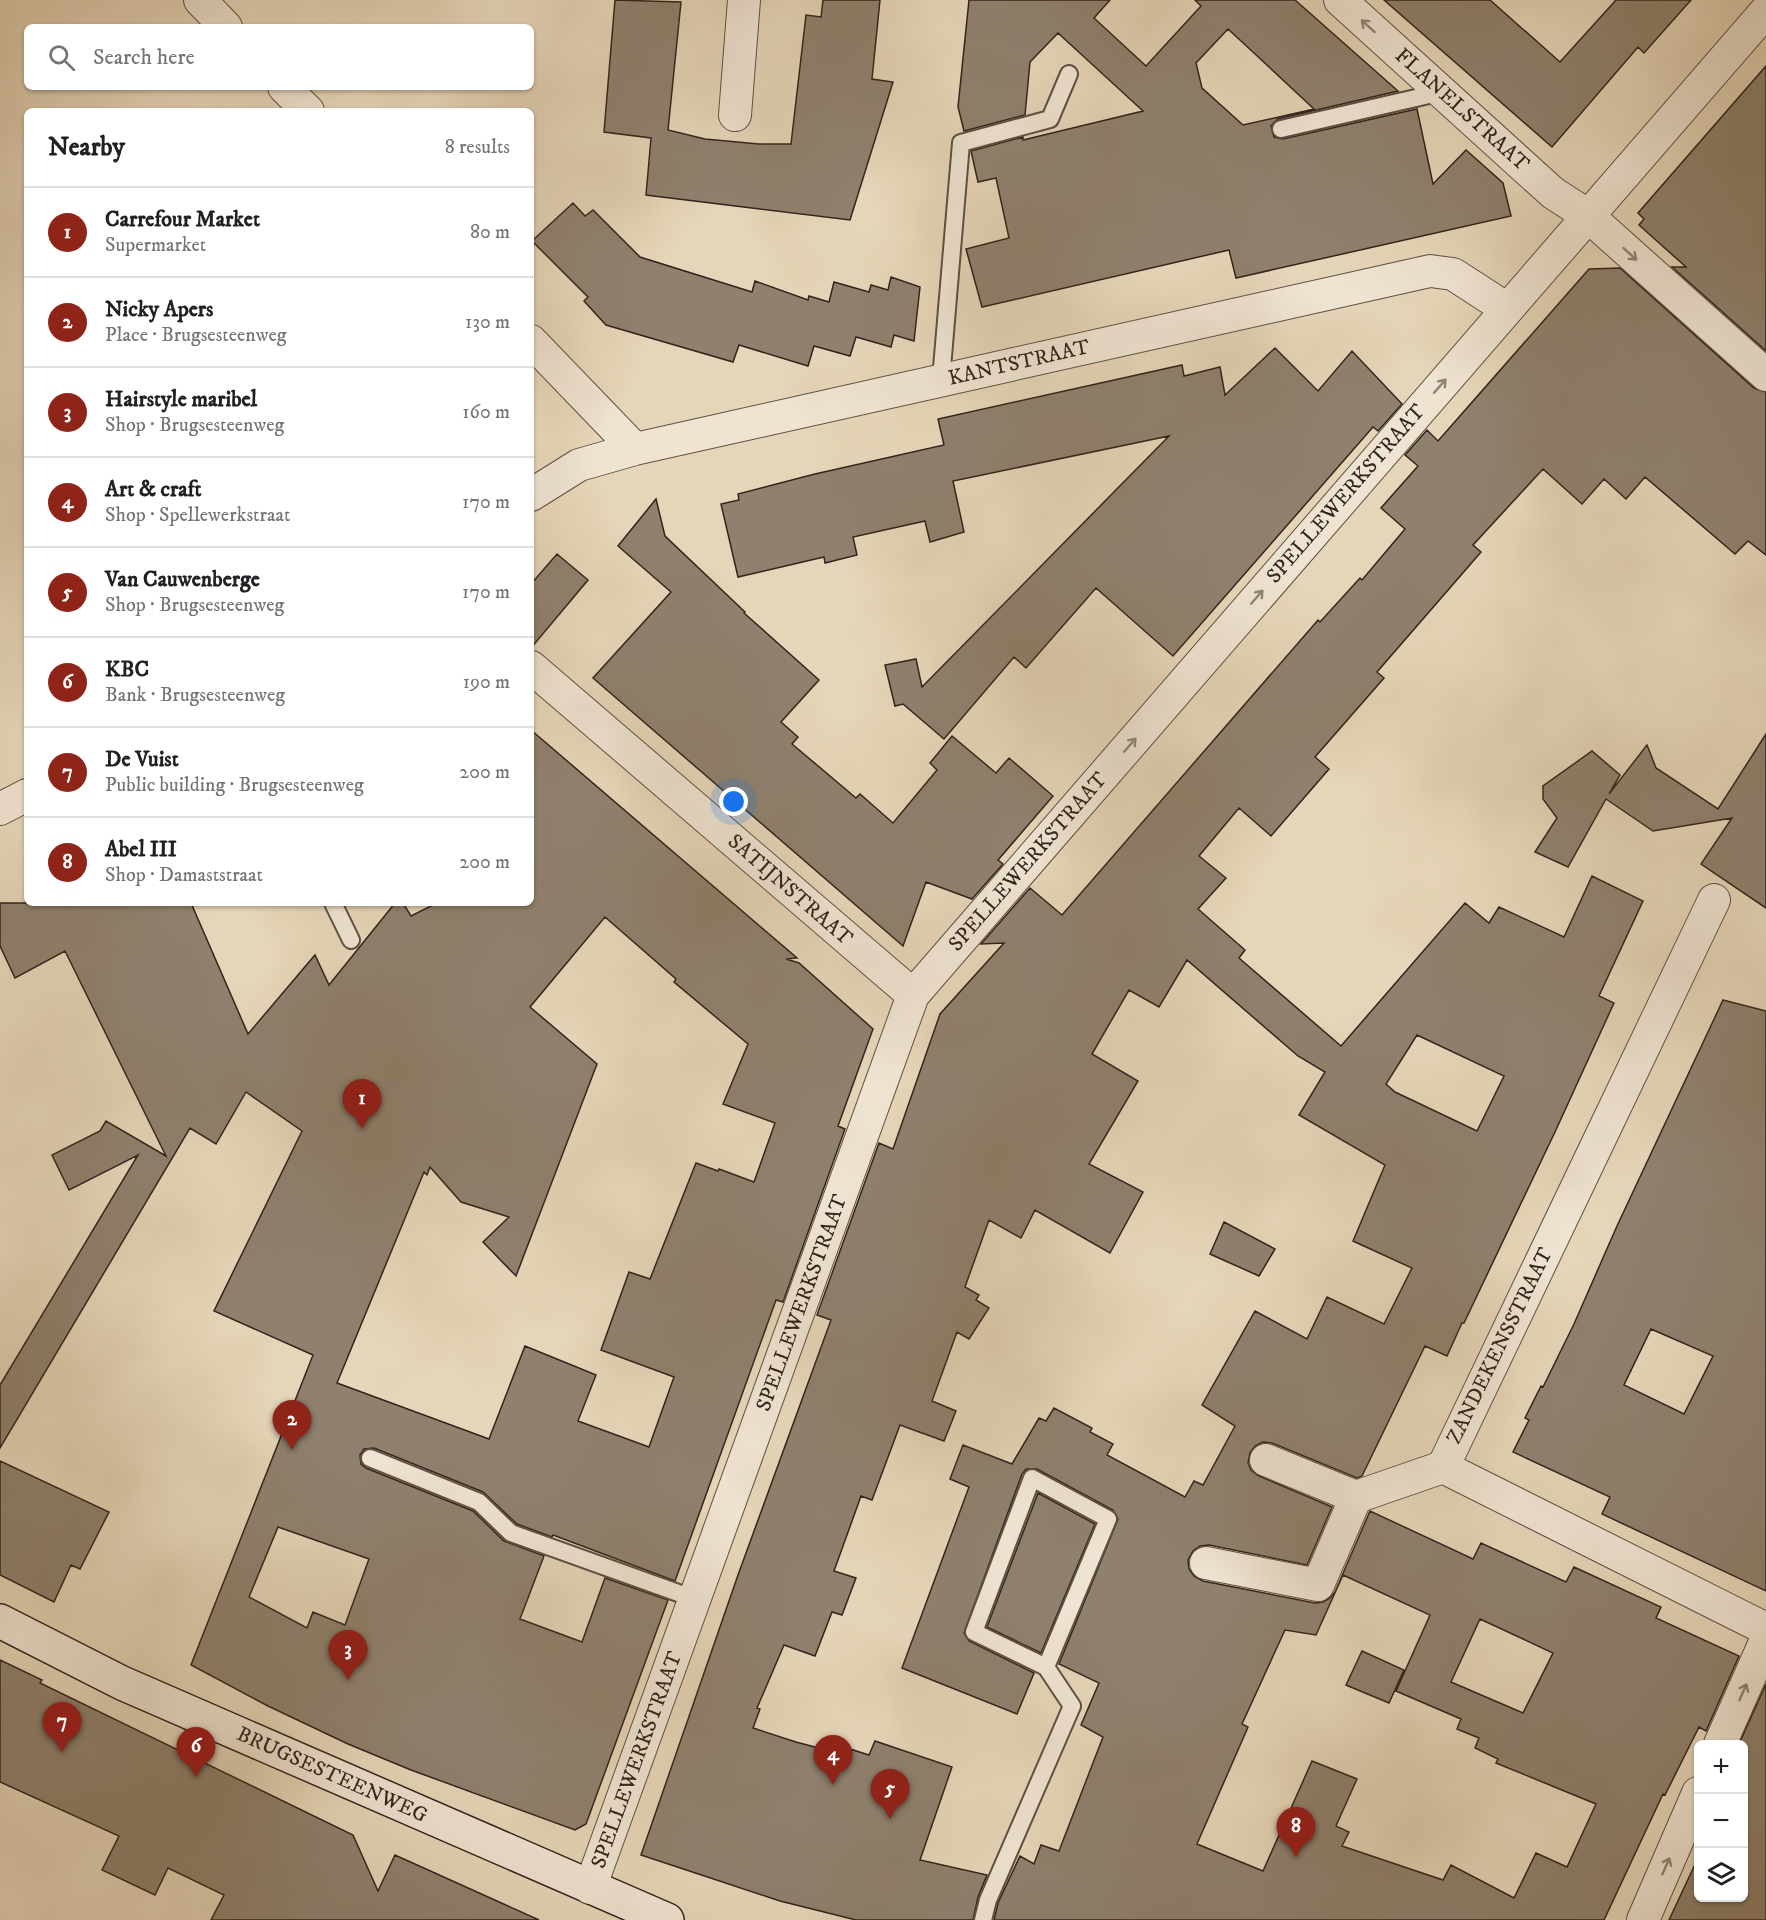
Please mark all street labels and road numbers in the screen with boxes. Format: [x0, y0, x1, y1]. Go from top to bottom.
street label: FLANELSTRAAT [1389, 43, 1535, 177]
street label: KANTSTRAAT [946, 334, 1092, 392]
street label: SPELLEWERKSTRAAT [1261, 399, 1431, 589]
street label: SPELLEWERKSTRAAT [943, 767, 1113, 957]
street label: SATIJNSTRAAT [722, 829, 858, 951]
street label: SPELLEWERKSTRAAT [751, 1191, 853, 1415]
street label: ZANDEKENSSTRAAT [1441, 1244, 1559, 1448]
street label: SPELLEWERKSTRAAT [586, 1648, 688, 1872]
street label: BRUGSESTEENWEG [233, 1721, 432, 1829]

